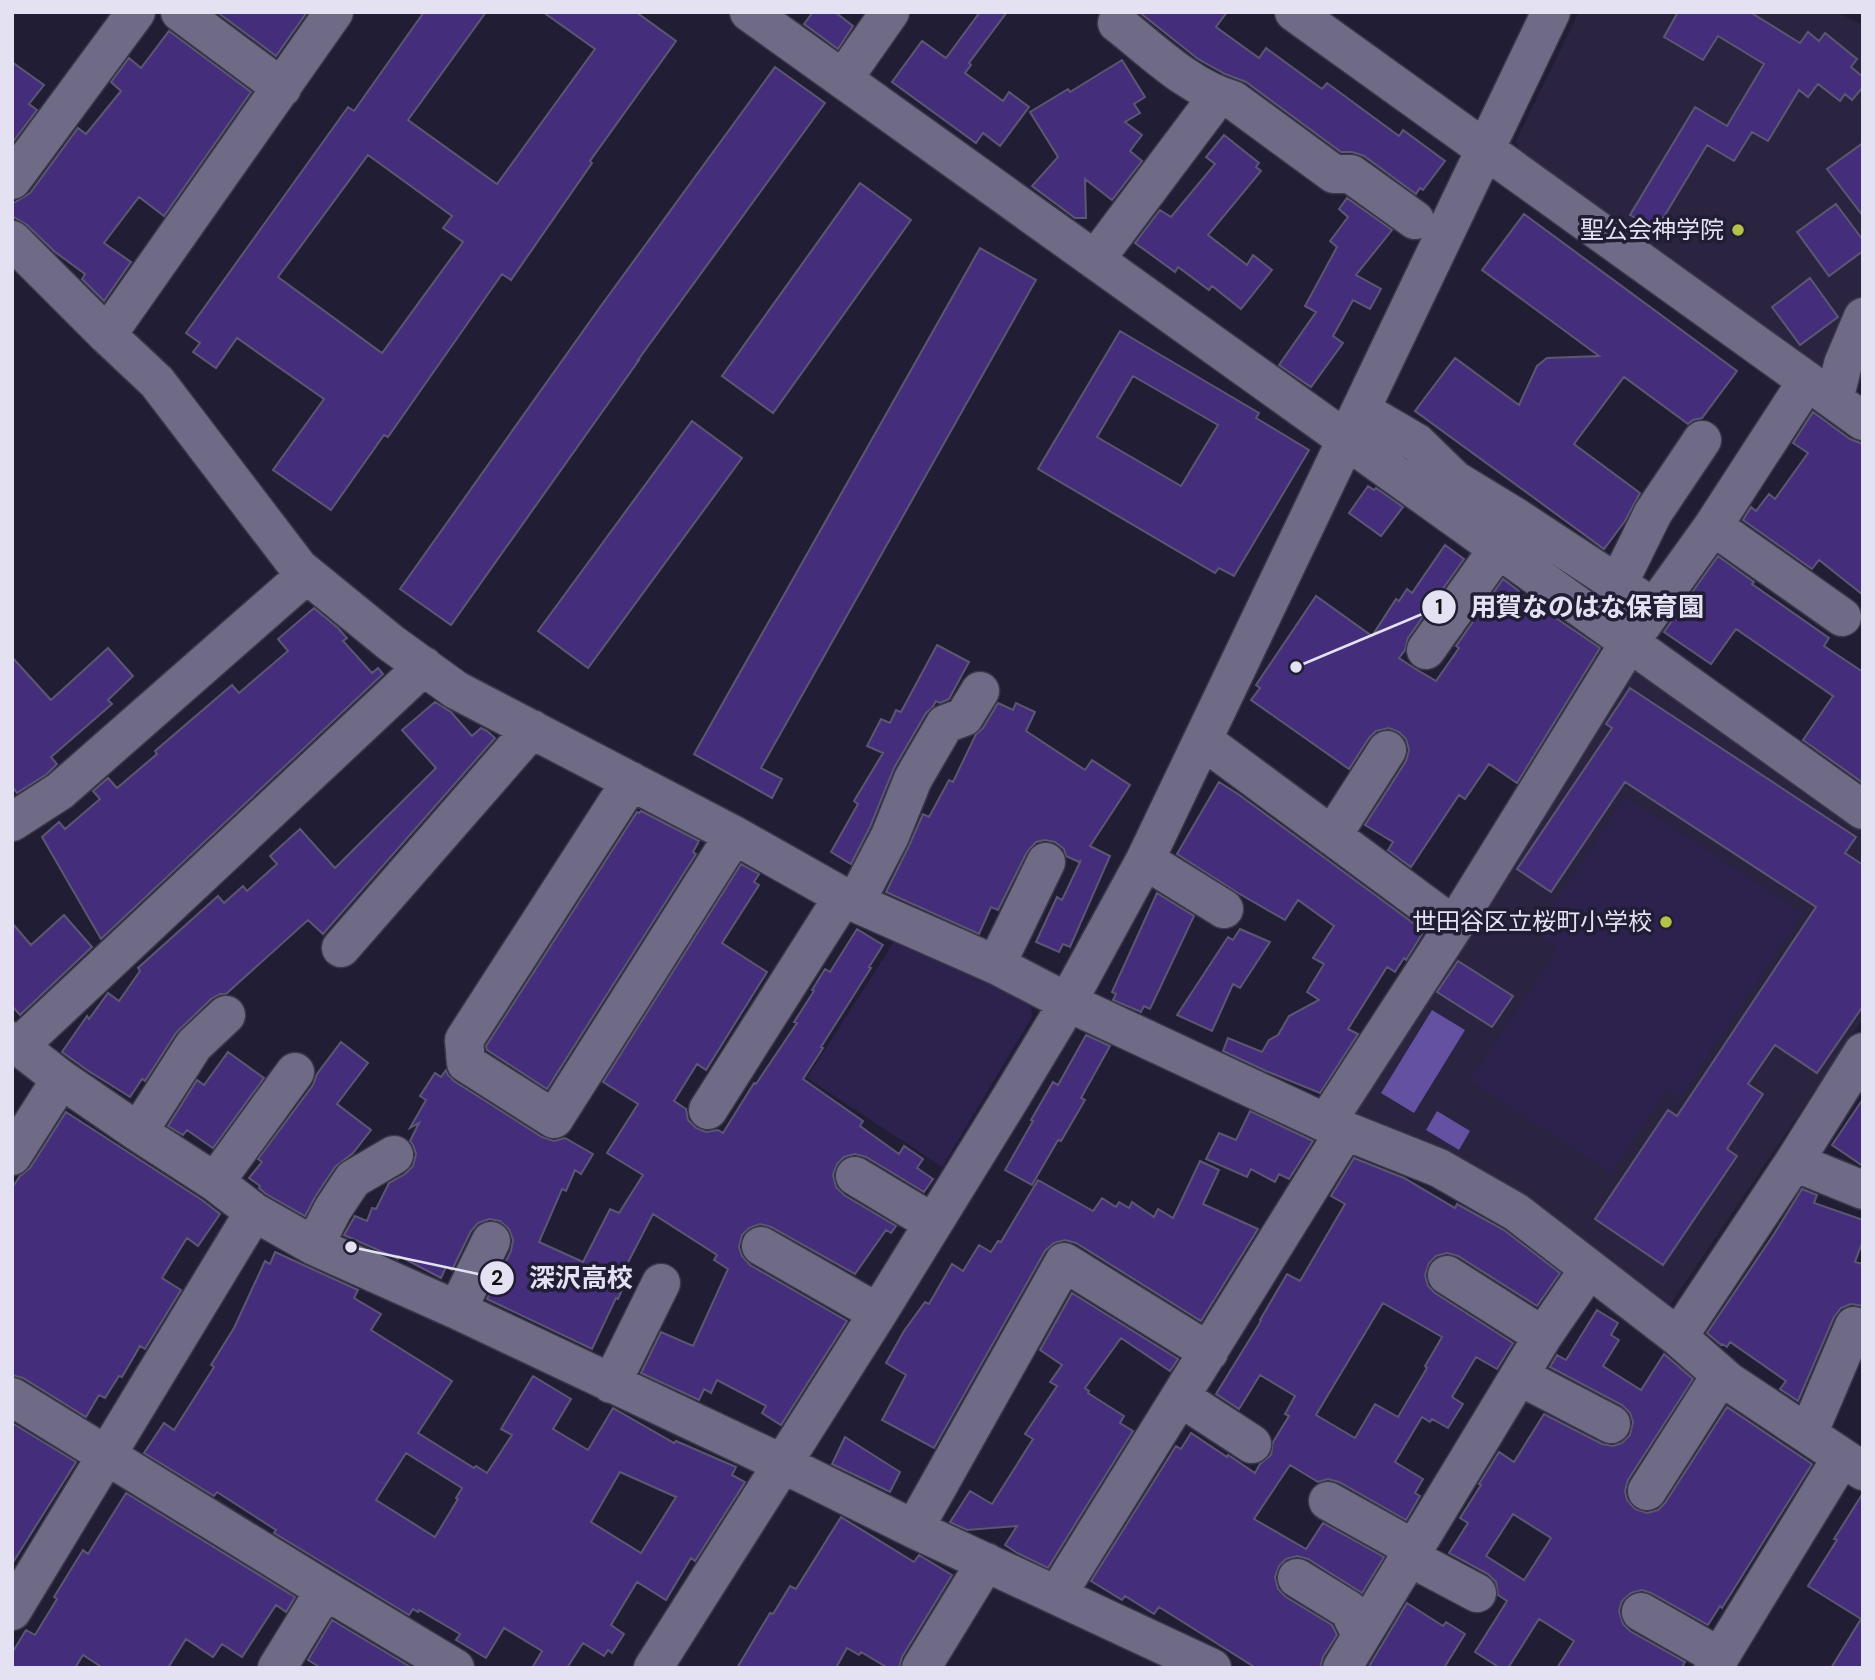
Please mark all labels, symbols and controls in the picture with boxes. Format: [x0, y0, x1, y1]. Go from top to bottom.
place label: 聖公会神学院 [1580, 214, 1724, 245]
marker: 聖公会神学院 [1730, 222, 1746, 238]
callout: 用賀なのはな保育園 [1421, 583, 1718, 630]
text: 用賀なのはな保育園 [1470, 590, 1704, 624]
text: 1 [1435, 593, 1443, 621]
place label: 世田谷区立桜町小学校 [1412, 906, 1652, 937]
marker: 世田谷区立桜町小学校 [1658, 914, 1674, 930]
callout: 深沢高校 [480, 1254, 647, 1301]
text: 深沢高校 [529, 1261, 633, 1295]
text: 2 [491, 1264, 503, 1292]

